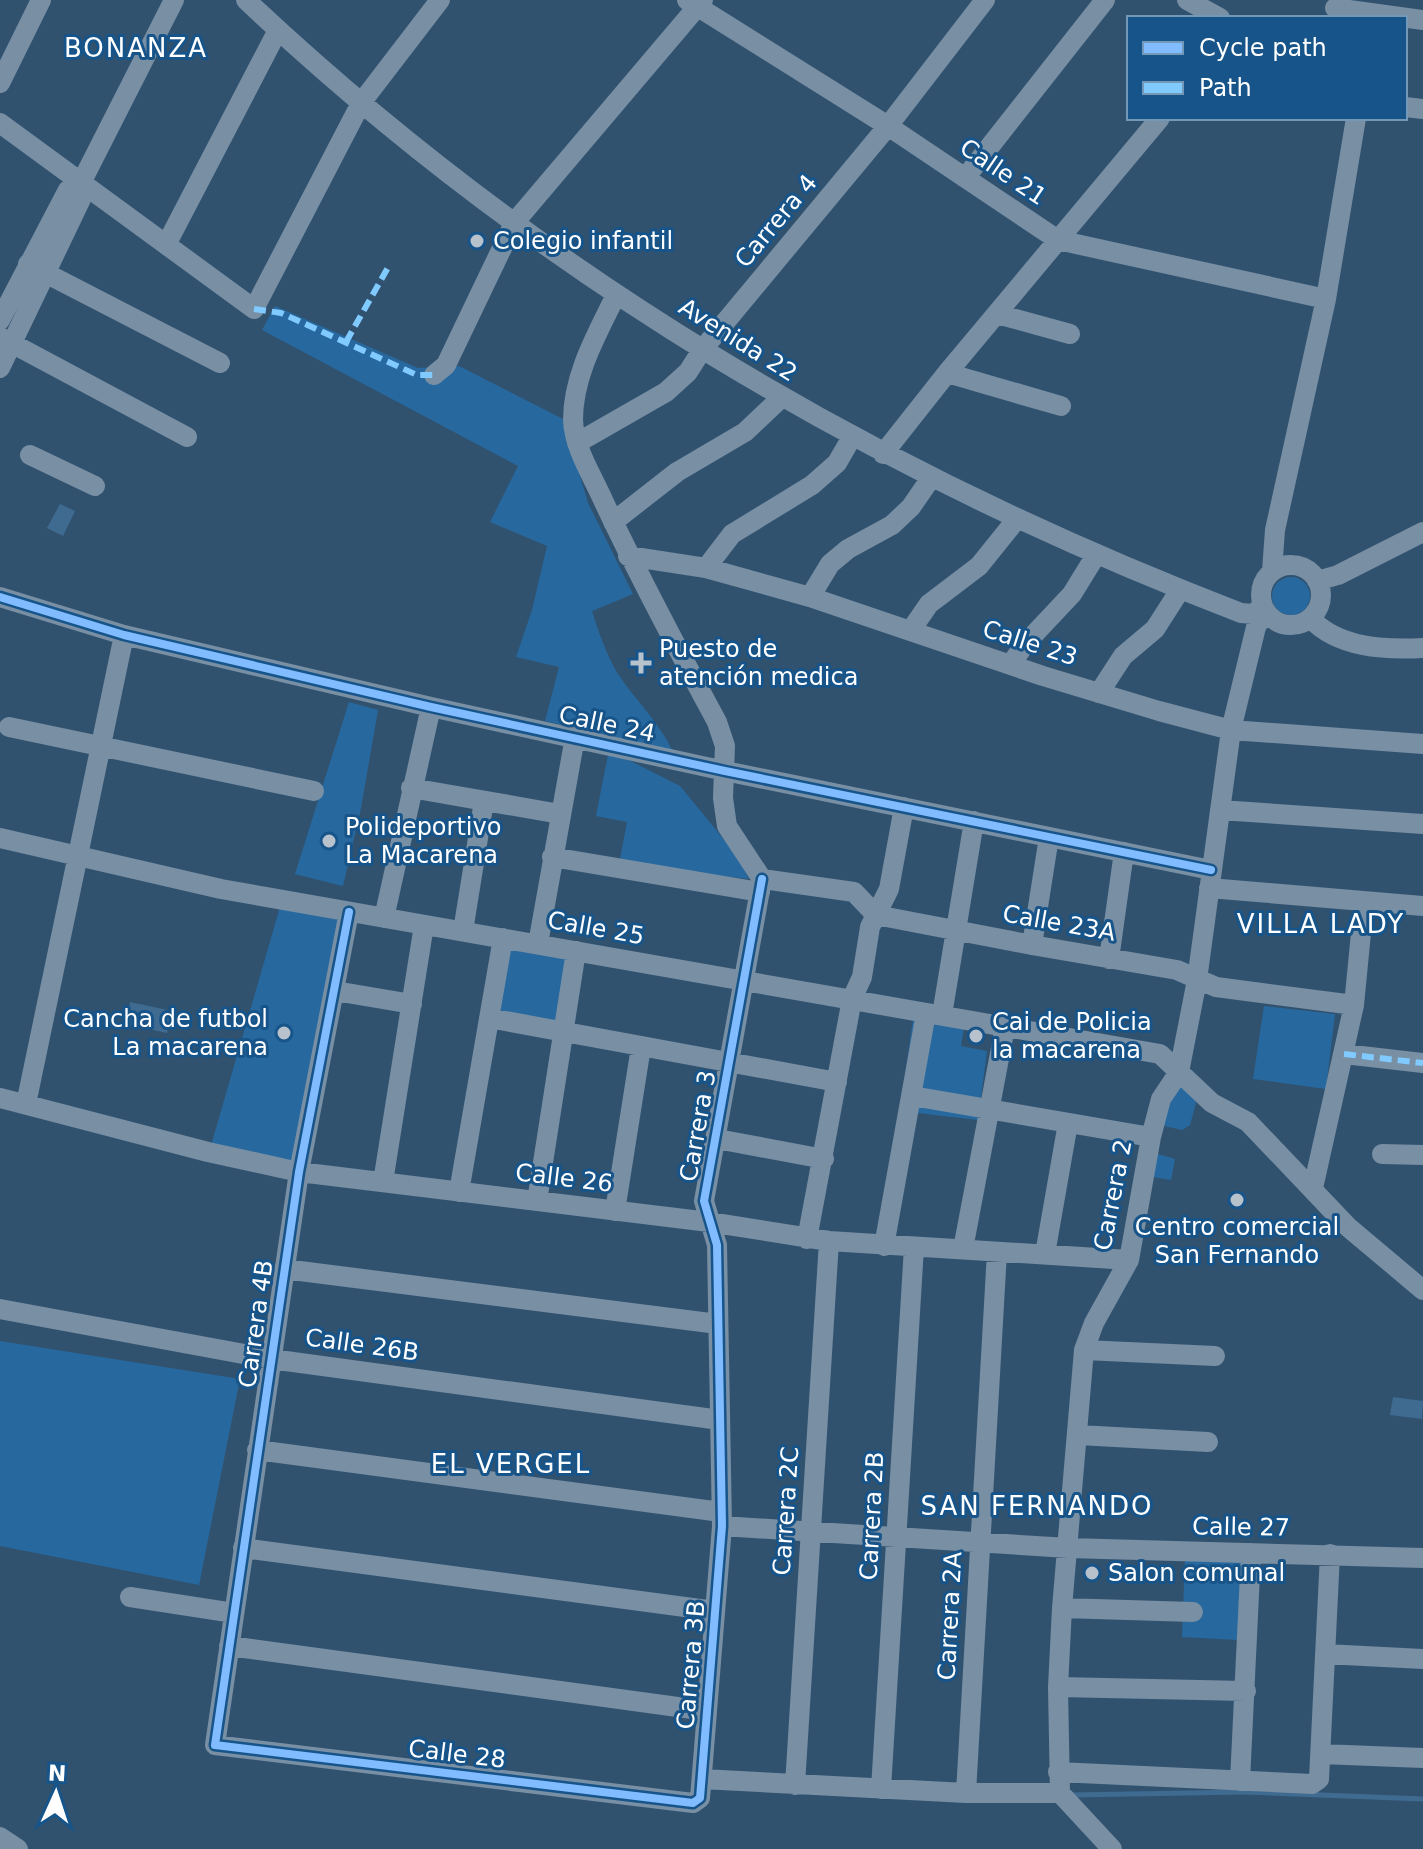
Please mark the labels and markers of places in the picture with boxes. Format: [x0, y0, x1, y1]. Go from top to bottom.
place label: Colegio infantil [493, 227, 673, 255]
marker: Colegio infantil [468, 232, 486, 250]
place label: Puesto de atención medica [659, 635, 858, 691]
marker: Puesto de atención medica [630, 652, 652, 674]
place label: Polideportivo La Macarena [345, 813, 501, 869]
marker: Polideportivo La Macarena [320, 832, 338, 850]
place label: Cancha de futbol La macarena [63, 1005, 268, 1061]
place label: Cai de Policia la macarena [992, 1008, 1152, 1064]
marker: Cancha de futbol La macarena [275, 1024, 293, 1042]
marker: Cai de Policia la macarena [967, 1027, 985, 1045]
marker: Centro comercial San Fernando [1228, 1191, 1246, 1209]
place label: Centro comercial San Fernando [1135, 1213, 1339, 1269]
place label: Salon comunal [1108, 1559, 1285, 1587]
marker: Salon comunal [1083, 1564, 1101, 1582]

